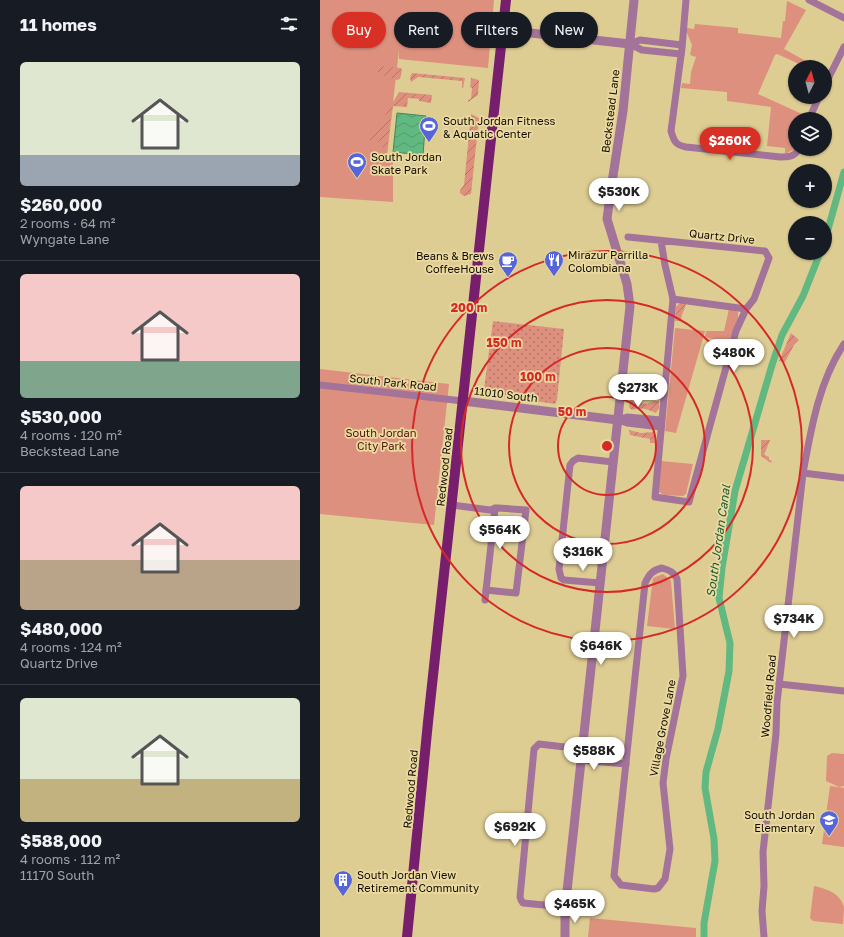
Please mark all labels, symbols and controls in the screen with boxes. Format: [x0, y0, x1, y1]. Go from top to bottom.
chip: Buy [332, 12, 386, 48]
chip: Rent [394, 12, 453, 48]
chip: Filters [461, 12, 532, 48]
chip: New [540, 12, 598, 48]
icon: filters [278, 13, 300, 35]
text: 11 homes [20, 14, 97, 35]
north arrow [788, 60, 832, 104]
map controls [788, 60, 832, 260]
street label: Beckstead Lane [598, 68, 622, 154]
icon: home [124, 88, 196, 160]
button: layers [788, 112, 832, 156]
place label: South Jordan Fitness & Aquatic Center [443, 114, 555, 140]
sports icon: South Jordan Fitness & Aquatic Center [418, 115, 440, 143]
pin: $260K [702, 127, 758, 161]
text: $260K [709, 132, 751, 148]
place label: South Jordan Skate Park [371, 150, 442, 176]
sports icon: South Jordan Skate Park [346, 151, 368, 179]
button: + [788, 164, 832, 208]
pin: $530K [591, 178, 647, 212]
text: $530K [598, 183, 640, 199]
text: $260,000 [20, 194, 102, 215]
text: 2 rooms · 64 m² [20, 215, 115, 231]
button: − [788, 216, 832, 260]
street label: Quartz Drive [689, 226, 755, 246]
text: Wyngate Lane [20, 231, 109, 247]
place label: Mirazur Parrilla Colombiana [568, 248, 648, 274]
place label: Beans & Brews CoffeeHouse [416, 249, 494, 275]
restaurant icon: Mirazur Parrilla Colombiana [543, 249, 565, 277]
cafe icon: Beans & Brews CoffeeHouse [497, 250, 519, 278]
icon: home [124, 300, 196, 372]
text: 200 m [451, 300, 487, 315]
text: 150 m [487, 335, 521, 350]
pin: $480K [706, 339, 762, 373]
text: $480K [712, 344, 756, 360]
text: 100 m [520, 369, 556, 384]
street label: South Park Road [349, 371, 437, 393]
pin: $273K [610, 374, 666, 408]
text: $273K [617, 379, 659, 395]
street label: 11010 South [474, 384, 538, 404]
text: 50 m [558, 404, 586, 419]
text: $530,000 [20, 406, 102, 427]
park label: South Jordan City Park [346, 426, 416, 452]
text: 4 rooms · 120 m² [20, 427, 122, 443]
street label: Redwood Road [433, 427, 455, 507]
centre of rings [600, 439, 614, 453]
text: Beckstead Lane [20, 443, 119, 459]
water label: South Jordan Canal [703, 483, 733, 598]
icon: home [124, 512, 196, 584]
pin: $564K [472, 516, 528, 550]
text: $564K [479, 521, 521, 537]
pin: $316K [555, 538, 611, 572]
text: $316K [562, 543, 604, 559]
pin: $734K [766, 605, 822, 639]
text: $734K [773, 610, 815, 626]
text: $480,000 [20, 618, 103, 639]
pin: $646K [573, 632, 629, 666]
text: $646K [580, 637, 622, 653]
text: 4 rooms · 124 m² [20, 639, 122, 655]
street label: Woodfield Road [758, 654, 778, 738]
text: Quartz Drive [20, 655, 98, 671]
street label: Village Grove Lane [646, 678, 678, 778]
icon: home [124, 724, 196, 796]
pin: $588K [566, 737, 622, 771]
text: $588K [573, 742, 615, 758]
street label: Redwood Road [400, 749, 420, 829]
place label: South Jordan Elementary [744, 808, 815, 834]
school or university icon: South Jordan Elementary [818, 809, 840, 837]
pin: $692K [487, 813, 543, 847]
text: $692K [494, 818, 536, 834]
text: $588,000 [20, 830, 102, 851]
text: 4 rooms · 112 m² [20, 851, 120, 867]
text: 11170 South [20, 867, 94, 883]
place label: South Jordan View Retirement Community [357, 868, 479, 894]
building icon: South Jordan View Retirement Community [332, 869, 354, 897]
pin: $465K [547, 890, 603, 924]
text: $465K [554, 895, 596, 911]

